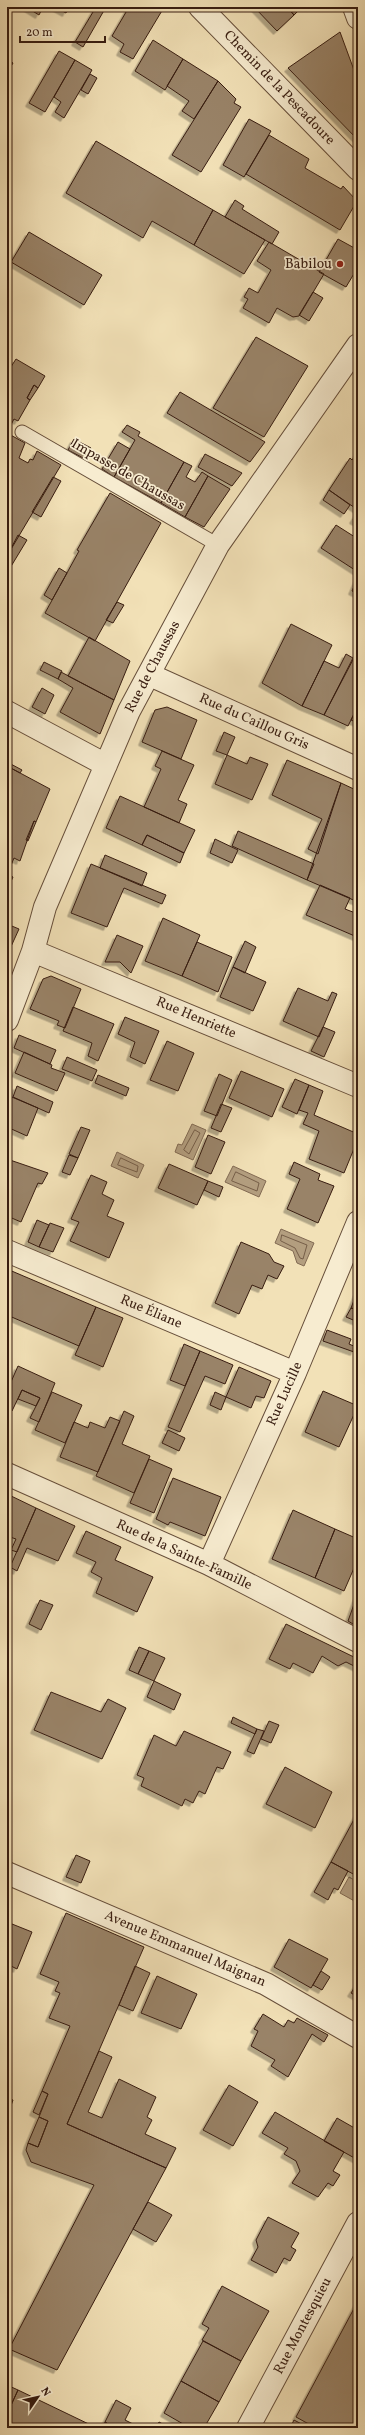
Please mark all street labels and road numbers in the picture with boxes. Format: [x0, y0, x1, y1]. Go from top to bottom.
street label: Chemin de la Pescadoure [219, 27, 339, 150]
street label: Impasse de Chaussas [68, 435, 188, 515]
street label: Rue de Chaussas [121, 618, 185, 716]
street label: Rue du Caillou Gris [196, 689, 312, 755]
street label: Rue Henriette [153, 993, 239, 1044]
street label: Rue Éliane [117, 1290, 185, 1334]
street label: Rue Lucille [262, 1359, 308, 1429]
street label: Rue de la Sainte-Famille [113, 1515, 255, 1595]
street label: Avenue Emmanuel Maignan [101, 1906, 269, 1992]
street label: Rue Montesquieu [269, 2274, 337, 2378]

